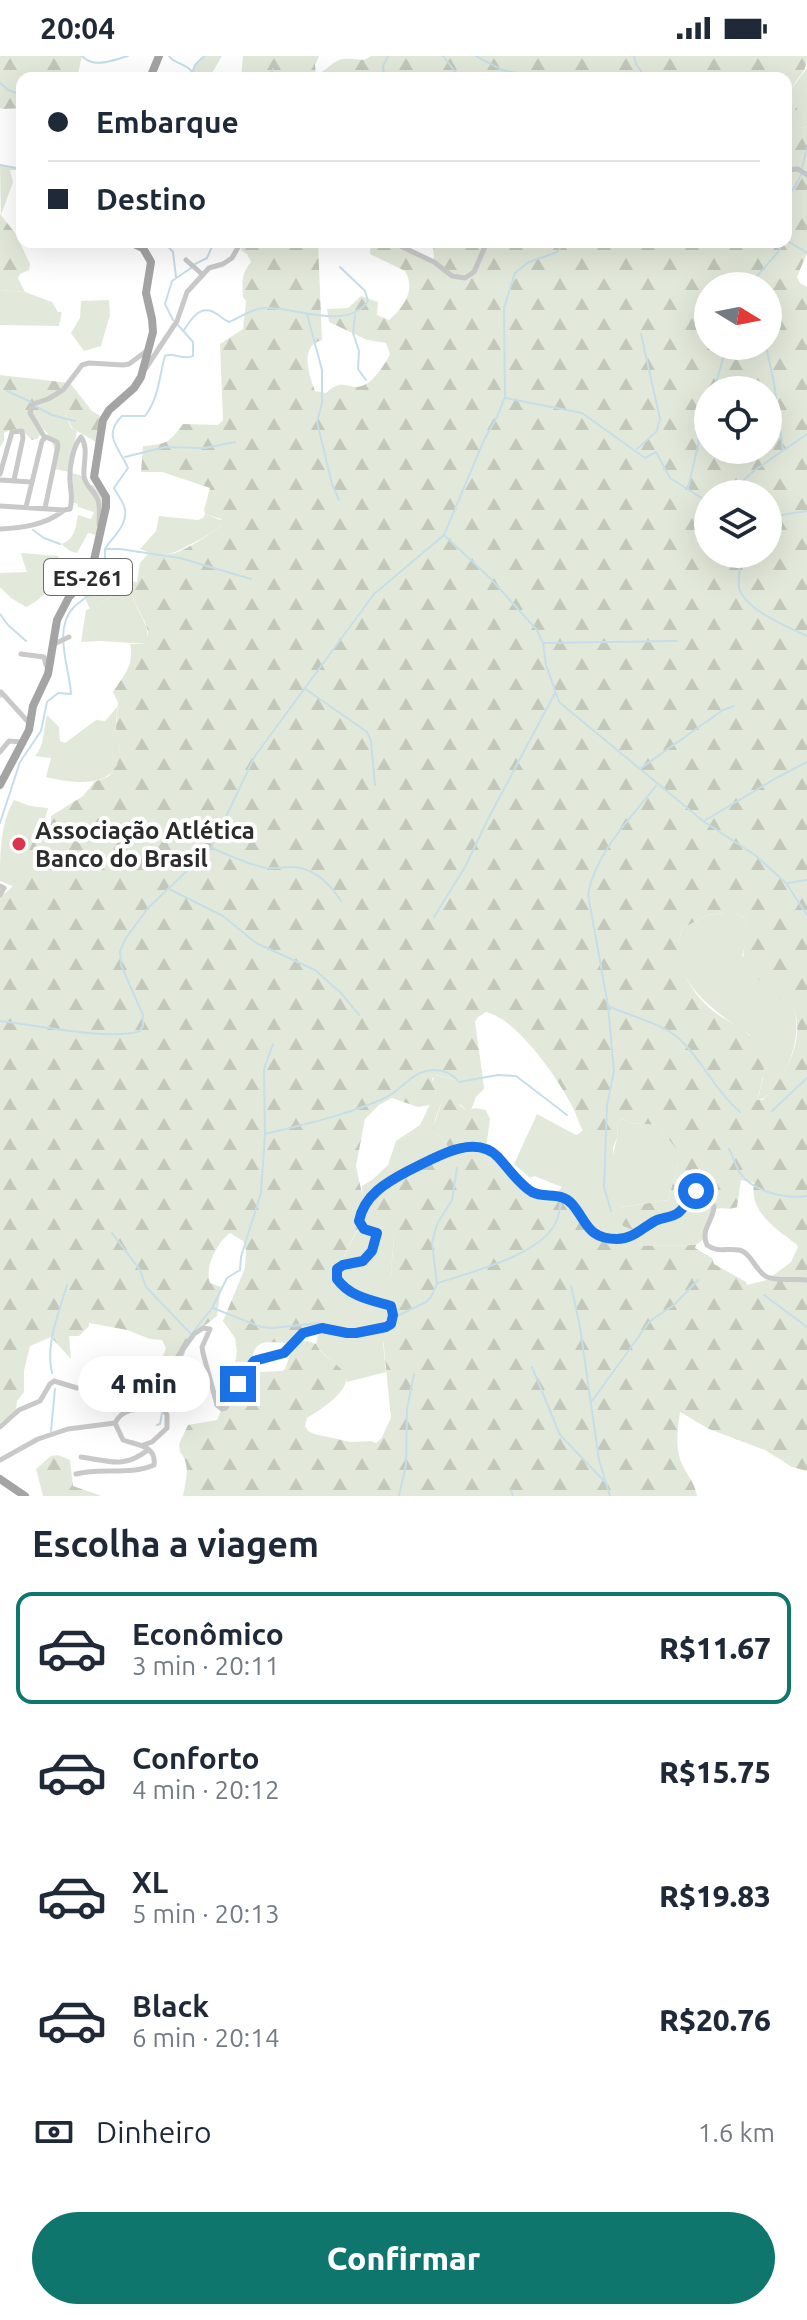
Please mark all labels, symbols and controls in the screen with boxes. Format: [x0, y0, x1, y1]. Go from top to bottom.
text: 20:04 [40, 11, 115, 45]
text: Embarque [96, 105, 239, 139]
text: Destino [96, 182, 206, 216]
north arrow [694, 272, 782, 360]
map controls [694, 272, 782, 568]
button: locate [694, 376, 782, 464]
button: layers [694, 480, 782, 568]
road number: ES-261 [44, 559, 132, 595]
place label: Associação Atlética Banco do Brasil [35, 817, 255, 872]
marker: Associação Atlética Banco do Brasil [10, 835, 28, 853]
route start [678, 1173, 714, 1209]
callout: 4 min [78, 1356, 210, 1412]
route end [220, 1366, 256, 1402]
text: 4 min [111, 1369, 177, 1398]
text: Escolha a viagem [32, 1523, 319, 1564]
icon: car [36, 1612, 108, 1684]
text: Econômico [132, 1617, 284, 1651]
text: R$11.67 [659, 1631, 771, 1665]
text: 3 min · 20:11 [132, 1651, 280, 1680]
icon: car [36, 1736, 108, 1808]
text: Conforto [132, 1741, 260, 1775]
text: R$15.75 [659, 1755, 771, 1789]
text: 4 min · 20:12 [132, 1775, 280, 1804]
icon: car [36, 1860, 108, 1932]
text: XL [132, 1865, 168, 1899]
text: R$19.83 [659, 1879, 771, 1913]
text: 5 min · 20:13 [132, 1899, 280, 1928]
icon: car [36, 1984, 108, 2056]
text: Black [132, 1989, 209, 2023]
text: R$20.76 [659, 2003, 771, 2037]
text: 6 min · 20:14 [132, 2023, 280, 2052]
icon: cash [32, 2110, 76, 2154]
text: Dinheiro [96, 2115, 211, 2149]
text: 1.6 km [698, 2118, 775, 2147]
button: Confirmar [32, 2212, 775, 2304]

